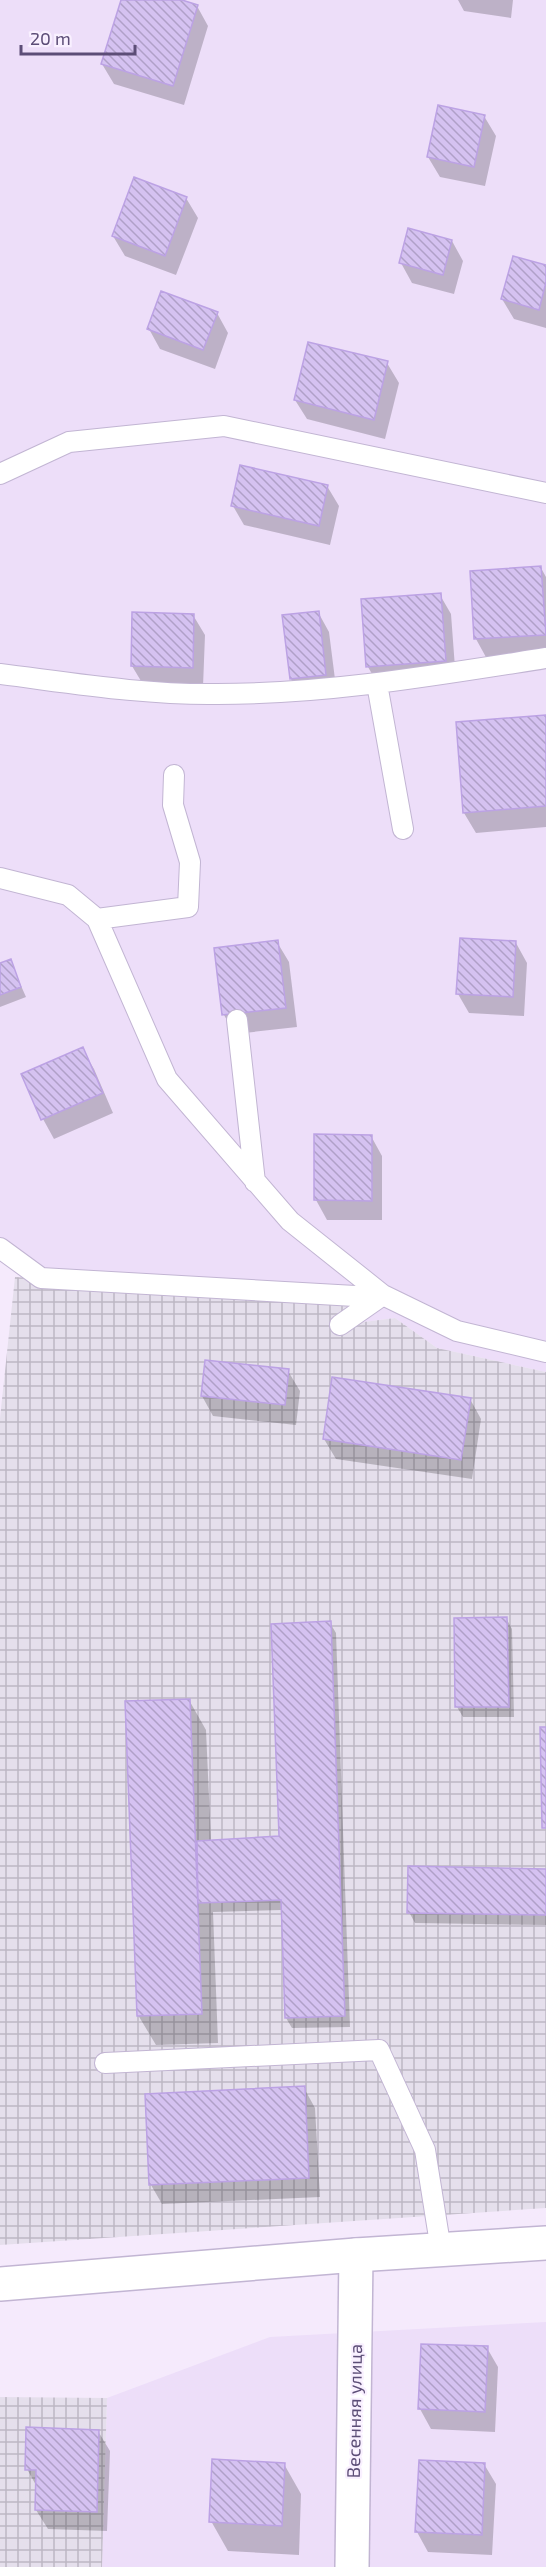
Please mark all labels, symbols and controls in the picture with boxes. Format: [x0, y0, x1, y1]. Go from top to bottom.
scale bar [21, 18, 135, 56]
text: 20 m [30, 27, 71, 49]
street label: Весенняя улица [342, 2344, 366, 2478]

